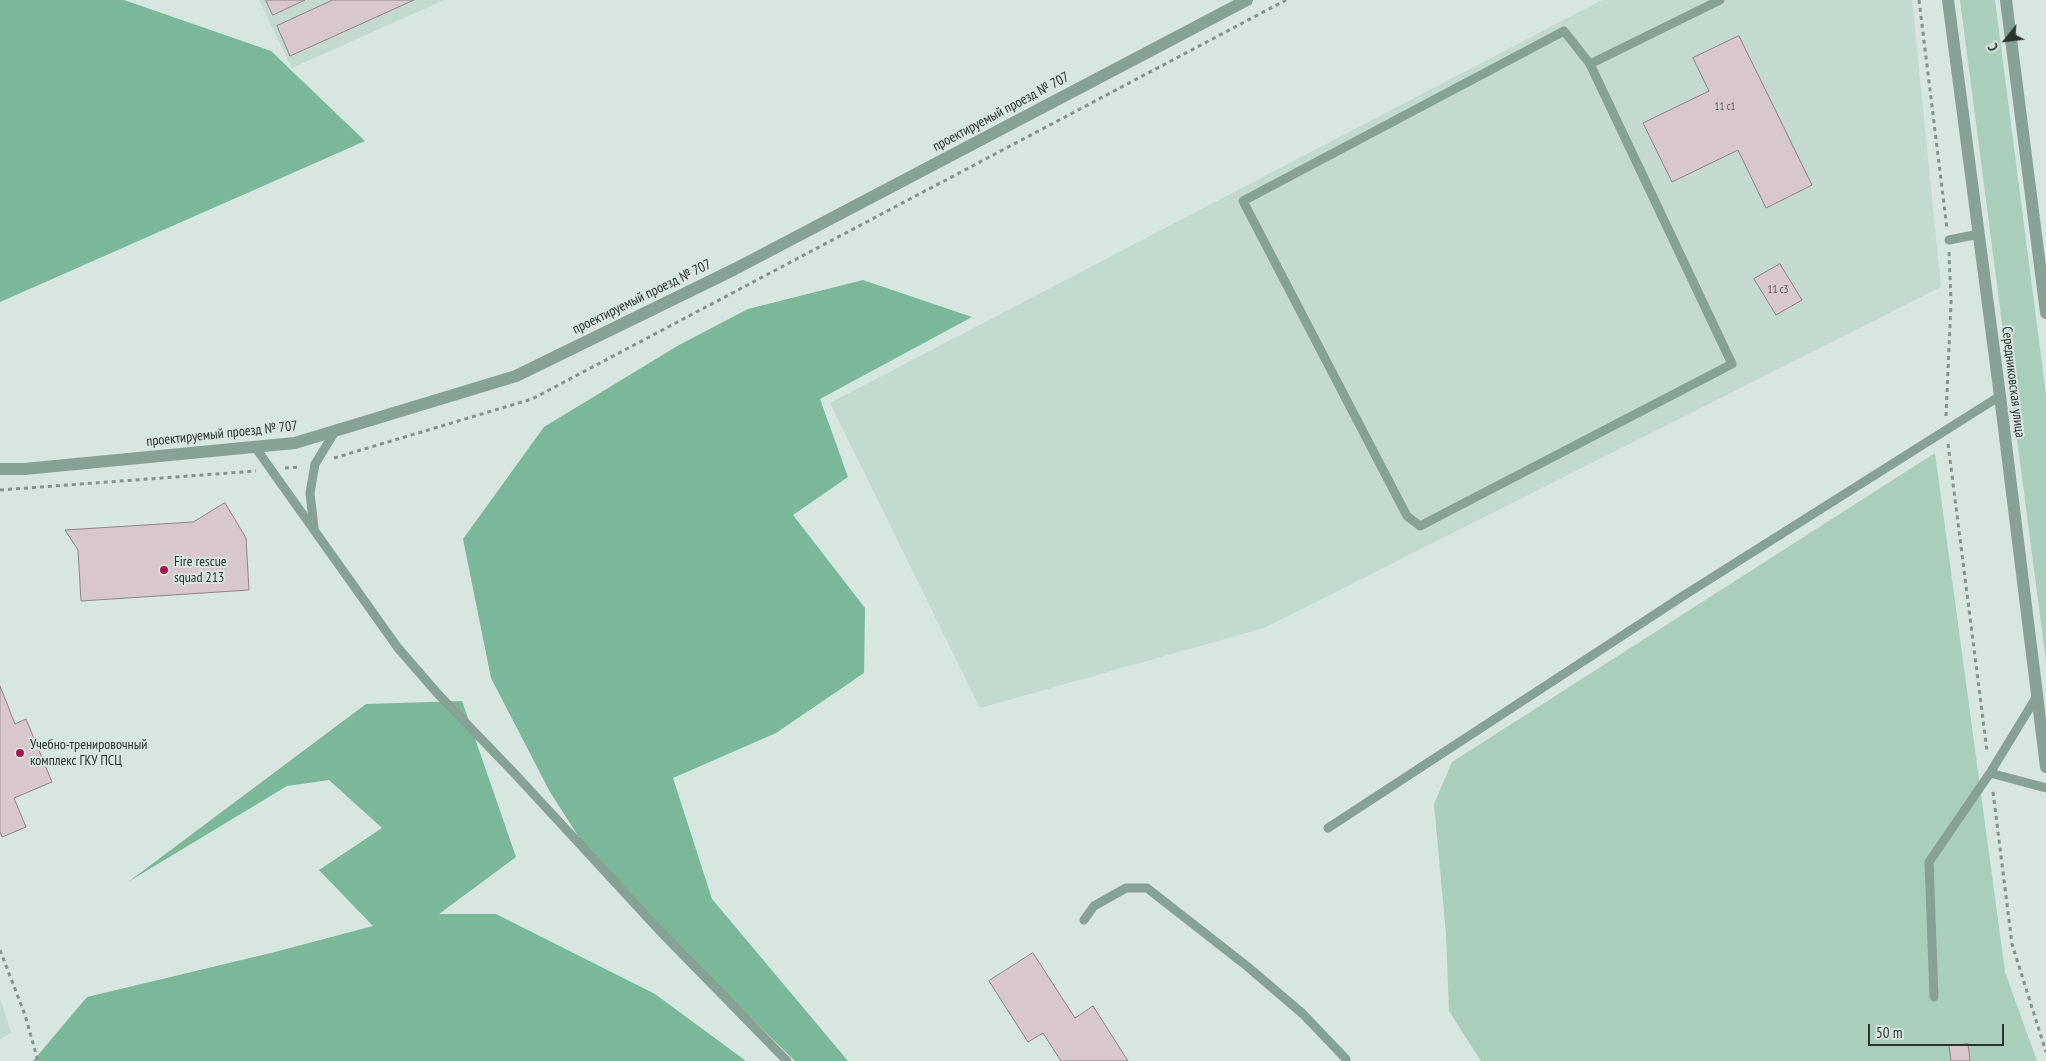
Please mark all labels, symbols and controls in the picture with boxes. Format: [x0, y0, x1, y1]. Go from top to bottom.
north arrow [1981, 15, 2031, 65]
text: С [1983, 40, 2002, 54]
street label: проектируемый проезд № 707 [930, 69, 1072, 155]
house number: 11 с1 [1714, 100, 1736, 114]
street label: проектируемый проезд № 707 [570, 256, 714, 338]
house number: 11 с3 [1767, 283, 1789, 297]
street label: Середниковская улица [1998, 325, 2028, 439]
street label: проектируемый проезд № 707 [145, 418, 299, 450]
place label: Fire rescue squad 213 [174, 554, 227, 586]
marker: Fire rescue squad 213 [158, 564, 170, 576]
place label: Учебно-тренировочный комплекс ГКУ ПСЦ [30, 737, 147, 770]
marker: Учебно-тренировочный комплекс ГКУ ПСЦ [14, 747, 26, 759]
scale bar [1871, 1014, 2007, 1046]
text: 50 m [1876, 1023, 1902, 1042]

